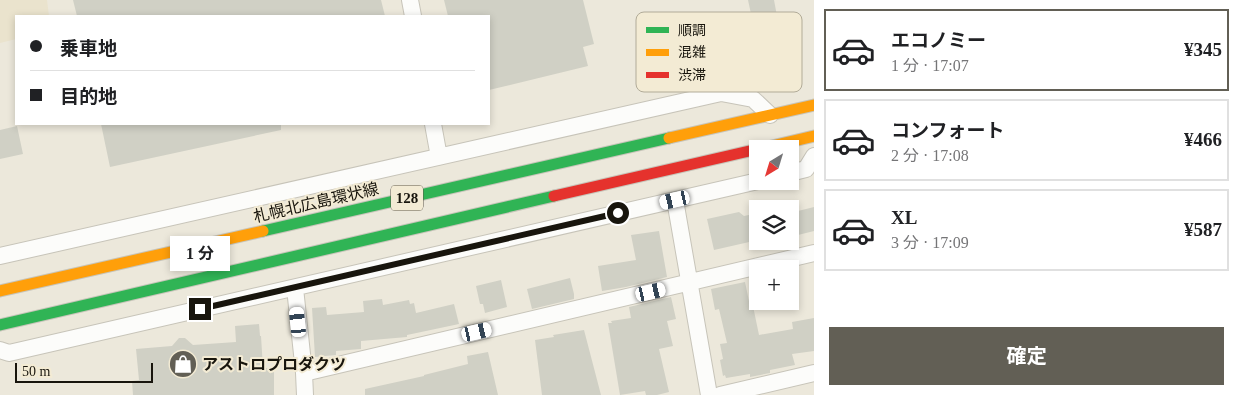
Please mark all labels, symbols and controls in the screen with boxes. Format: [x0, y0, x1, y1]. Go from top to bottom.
legend [636, 12, 802, 92]
text: 順調 [678, 23, 706, 38]
icon: car [831, 28, 876, 73]
text: エコノミー [891, 30, 986, 51]
text: 乗車地 [60, 38, 117, 59]
text: ¥345 [1184, 39, 1222, 60]
text: 混雑 [678, 44, 706, 60]
text: 1 分 · 17:07 [891, 57, 969, 74]
text: 渋滞 [678, 68, 706, 83]
text: 目的地 [60, 86, 117, 107]
icon: car [831, 118, 876, 163]
text: コンフォート [891, 120, 1004, 141]
text: ¥466 [1184, 129, 1222, 150]
north arrow [749, 140, 799, 190]
map controls [749, 140, 799, 310]
text: 2 分 · 17:08 [891, 147, 969, 164]
street label: 札幌北広島環状線 [252, 180, 380, 225]
road number: 128 [391, 186, 423, 210]
car [658, 189, 691, 211]
button: layers [749, 200, 799, 250]
route start [607, 202, 629, 224]
text: XL [891, 207, 917, 228]
icon: car [831, 208, 876, 253]
text: ¥587 [1184, 219, 1222, 240]
text: 3 分 · 17:09 [891, 234, 969, 251]
callout: 1 分 [170, 236, 230, 272]
text: 1 分 [186, 245, 214, 262]
button: + [749, 260, 799, 310]
car [634, 281, 667, 303]
route end [189, 298, 211, 320]
car [288, 306, 307, 338]
car [460, 321, 493, 343]
button: 確定 [829, 327, 1224, 385]
shop icon: アストロプロダクツ [168, 349, 198, 379]
place label: アストロプロダクツ [202, 356, 346, 373]
scale bar [15, 360, 152, 383]
text: 50 m [22, 364, 50, 379]

